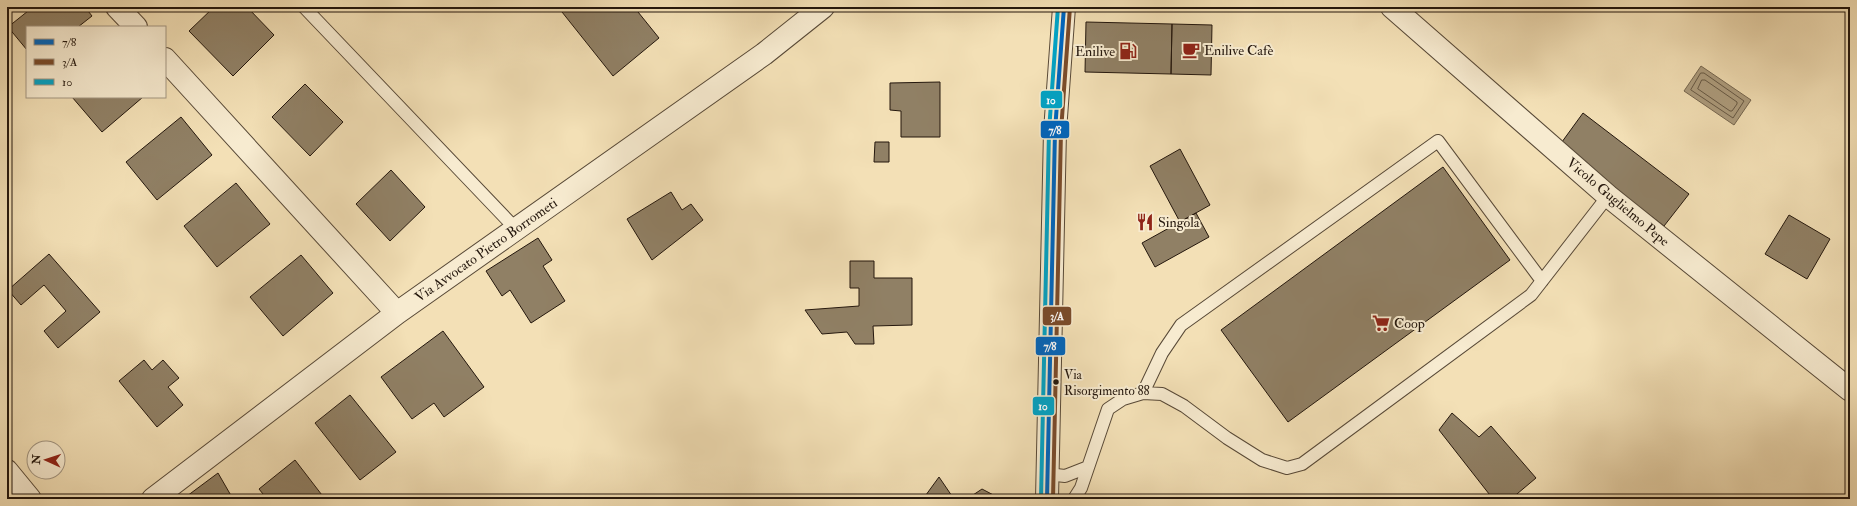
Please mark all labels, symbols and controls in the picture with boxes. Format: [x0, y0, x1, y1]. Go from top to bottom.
legend [26, 26, 166, 98]
text: 7/8 [62, 35, 77, 50]
cafe icon: Enilive Cafè [1181, 40, 1201, 60]
fuel station icon: Enilive [1118, 41, 1138, 61]
place label: Enilive Cafè [1204, 42, 1273, 59]
place label: Enilive [1075, 43, 1115, 60]
text: 3/A [62, 55, 78, 70]
text: 10 [62, 75, 72, 90]
line badge: 10 [1040, 90, 1063, 109]
text: 10 [1046, 94, 1056, 107]
line badge: 7/8 [1040, 120, 1070, 139]
text: 7/8 [1048, 124, 1062, 137]
street label: Vicolo Guglielmo Pepe [1563, 154, 1673, 251]
street label: Via Avvocato Pietro Borrometi [411, 194, 561, 306]
restaurant icon: Singola [1135, 212, 1155, 232]
place label: Singola [1158, 214, 1200, 231]
line badge: 3/A [1042, 306, 1072, 326]
text: 3/A [1050, 310, 1065, 323]
supermarket icon: Coop [1371, 313, 1391, 333]
place label: Coop [1394, 315, 1425, 333]
line badge: 7/8 [1035, 336, 1066, 356]
text: 7/8 [1043, 340, 1057, 353]
place label: Via Risorgimento 88 [1064, 367, 1150, 399]
marker: Via Risorgimento 88 [1051, 377, 1061, 387]
line badge: 10 [1032, 396, 1055, 416]
text: 10 [1038, 400, 1048, 413]
north arrow [26, 440, 66, 480]
text: N [30, 453, 43, 466]

